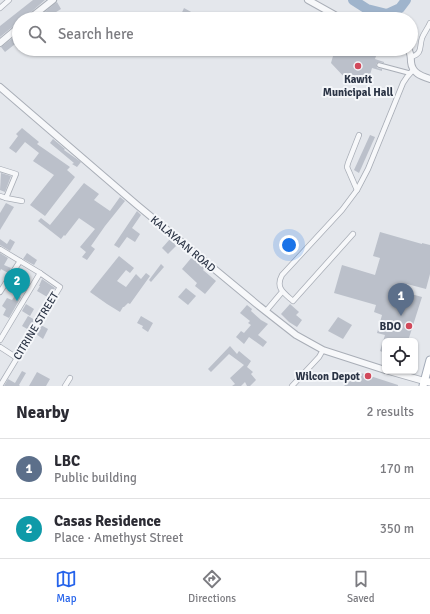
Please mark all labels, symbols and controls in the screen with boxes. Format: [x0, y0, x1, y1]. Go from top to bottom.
search box [12, 12, 418, 56]
icon: search [26, 23, 48, 45]
text: Search here [58, 25, 134, 43]
marker: Kawit Municipal Hall [353, 61, 363, 71]
place label: Kawit Municipal Hall [323, 73, 394, 99]
street label: KALAYAAN ROAD [148, 213, 218, 275]
your location [279, 235, 299, 255]
pin: 2 [4, 268, 30, 301]
pin: 1 [388, 283, 414, 316]
street label: CITRINE STREET [11, 289, 62, 362]
place label: BDO [380, 320, 401, 333]
marker: BDO [404, 321, 414, 331]
map controls [382, 338, 418, 374]
button: locate [382, 338, 418, 374]
place label: Wilcon Depot [296, 370, 360, 383]
marker: Wilcon Depot [363, 371, 373, 381]
text: Nearby [16, 402, 69, 423]
text: 2 results [366, 404, 414, 420]
text: LBC [54, 452, 80, 470]
text: 1 [25, 461, 33, 477]
text: 170 m [380, 461, 414, 477]
text: Public building [54, 470, 137, 486]
text: Casas Residence [54, 512, 161, 530]
text: 2 [25, 521, 33, 537]
text: 350 m [380, 521, 414, 537]
text: Place · Amethyst Street [54, 530, 183, 546]
tab: Map [55, 568, 77, 605]
tab: Directions [188, 568, 236, 605]
tab: Saved [347, 568, 375, 605]

